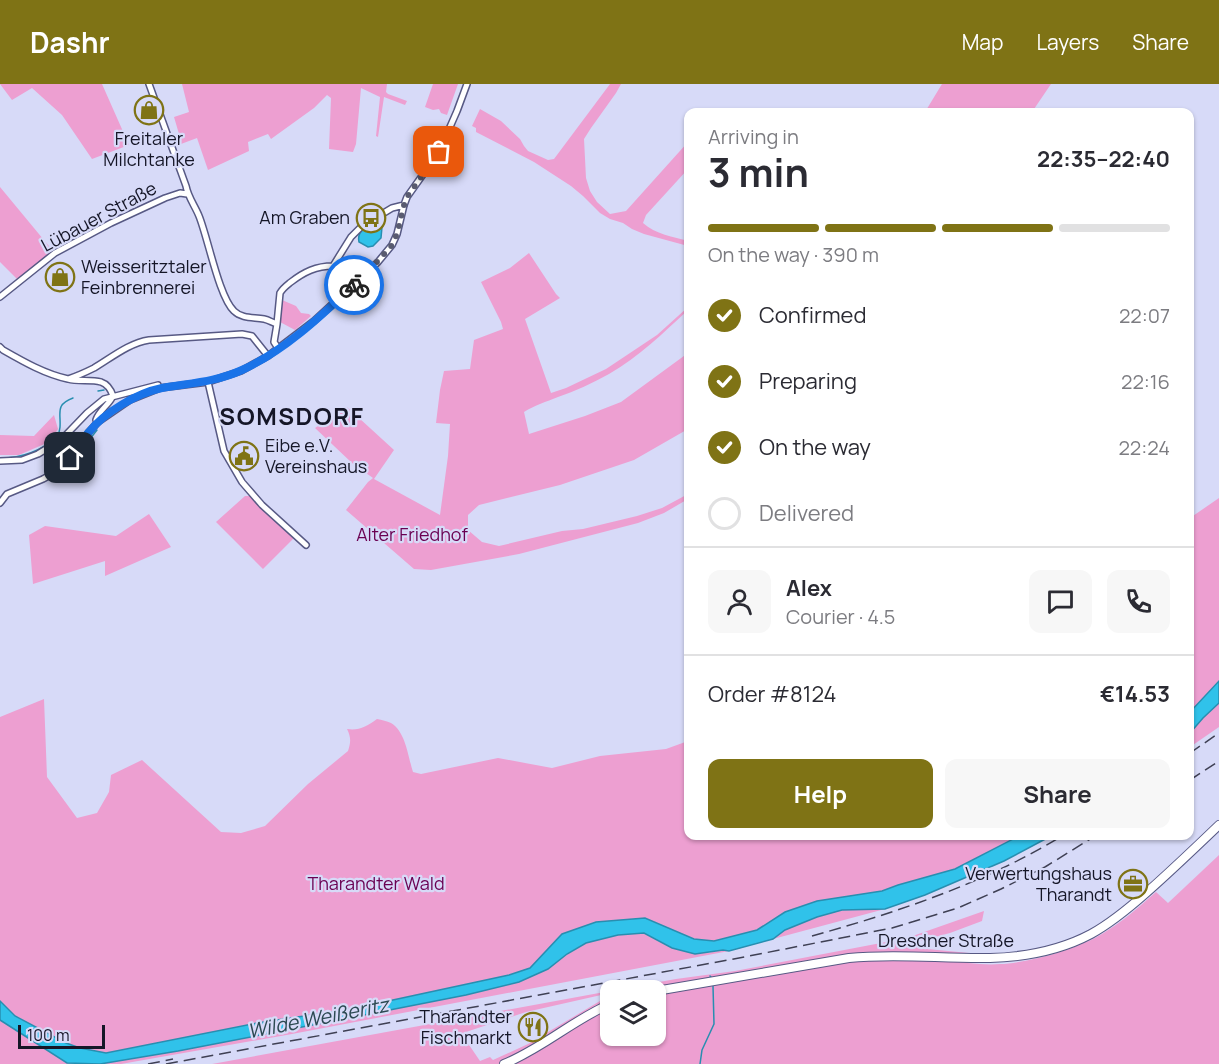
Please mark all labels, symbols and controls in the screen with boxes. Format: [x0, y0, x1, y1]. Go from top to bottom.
text: Dashr [30, 23, 110, 61]
text: Map [962, 28, 1003, 56]
text: Layers [1036, 28, 1099, 56]
text: Share [1132, 28, 1189, 56]
shop icon: Freitaler Milchtanke [133, 94, 165, 126]
text: Arriving in [708, 123, 799, 150]
place label: Freitaler Milchtanke [103, 126, 195, 171]
pin [413, 126, 464, 177]
icon: bag [422, 135, 455, 168]
text: 22:35–22:40 [1037, 144, 1170, 174]
text: 3 min [708, 145, 809, 199]
street label: Lübauer Straße [37, 176, 160, 257]
bus stop icon: Am Graben [355, 202, 387, 234]
place label: Am Graben [259, 205, 350, 229]
text: On the way · 390 m [708, 241, 879, 268]
place label: Weisseritztaler Feinbrennerei [81, 254, 207, 299]
courier [324, 255, 384, 315]
shop icon: Weisseritztaler Feinbrennerei [44, 261, 76, 293]
icon: bike [338, 269, 371, 302]
icon: check [708, 299, 741, 332]
text: Confirmed [759, 300, 867, 330]
text: 22:07 [1119, 302, 1170, 329]
icon: check [708, 365, 741, 398]
text: Preparing [759, 366, 857, 396]
text: 22:16 [1121, 368, 1170, 395]
district label: SOMSDORF [219, 399, 365, 432]
icon: check [708, 431, 741, 464]
pin [44, 432, 95, 483]
text: On the way [759, 432, 871, 462]
place label: Eibe e.V. Vereinshaus [265, 433, 367, 478]
text: 22:24 [1118, 434, 1170, 461]
public building icon: Eibe e.V. Vereinshaus [228, 440, 260, 472]
icon: home [53, 441, 86, 474]
text: Delivered [759, 498, 854, 528]
park label: Alter Friedhof [356, 522, 468, 546]
button: person [708, 570, 771, 633]
button: chat [1029, 570, 1092, 633]
button: phone [1107, 570, 1170, 633]
text: Alex [786, 573, 832, 603]
text: Courier · 4.5 [786, 603, 895, 630]
text: Order #8124 [708, 679, 837, 709]
text: €14.53 [1100, 679, 1170, 709]
button: Help [708, 759, 933, 828]
button: Share [945, 759, 1170, 828]
place label: Verwertungshaus Tharandt [965, 861, 1112, 906]
office icon: Verwertungshaus Tharandt [1117, 868, 1149, 900]
park label: Tharandter Wald [307, 871, 445, 895]
street label: Dresdner Straße [878, 928, 1014, 952]
map controls [600, 980, 666, 1046]
button: layers [600, 980, 666, 1046]
water label: Wilde Weißeritz [245, 990, 393, 1044]
place label: Tharandter Fischmarkt [419, 1004, 513, 1049]
restaurant icon: Tharandter Fischmarkt [517, 1011, 549, 1043]
scale bar [18, 1022, 105, 1050]
text: 100 m [27, 1024, 70, 1046]

